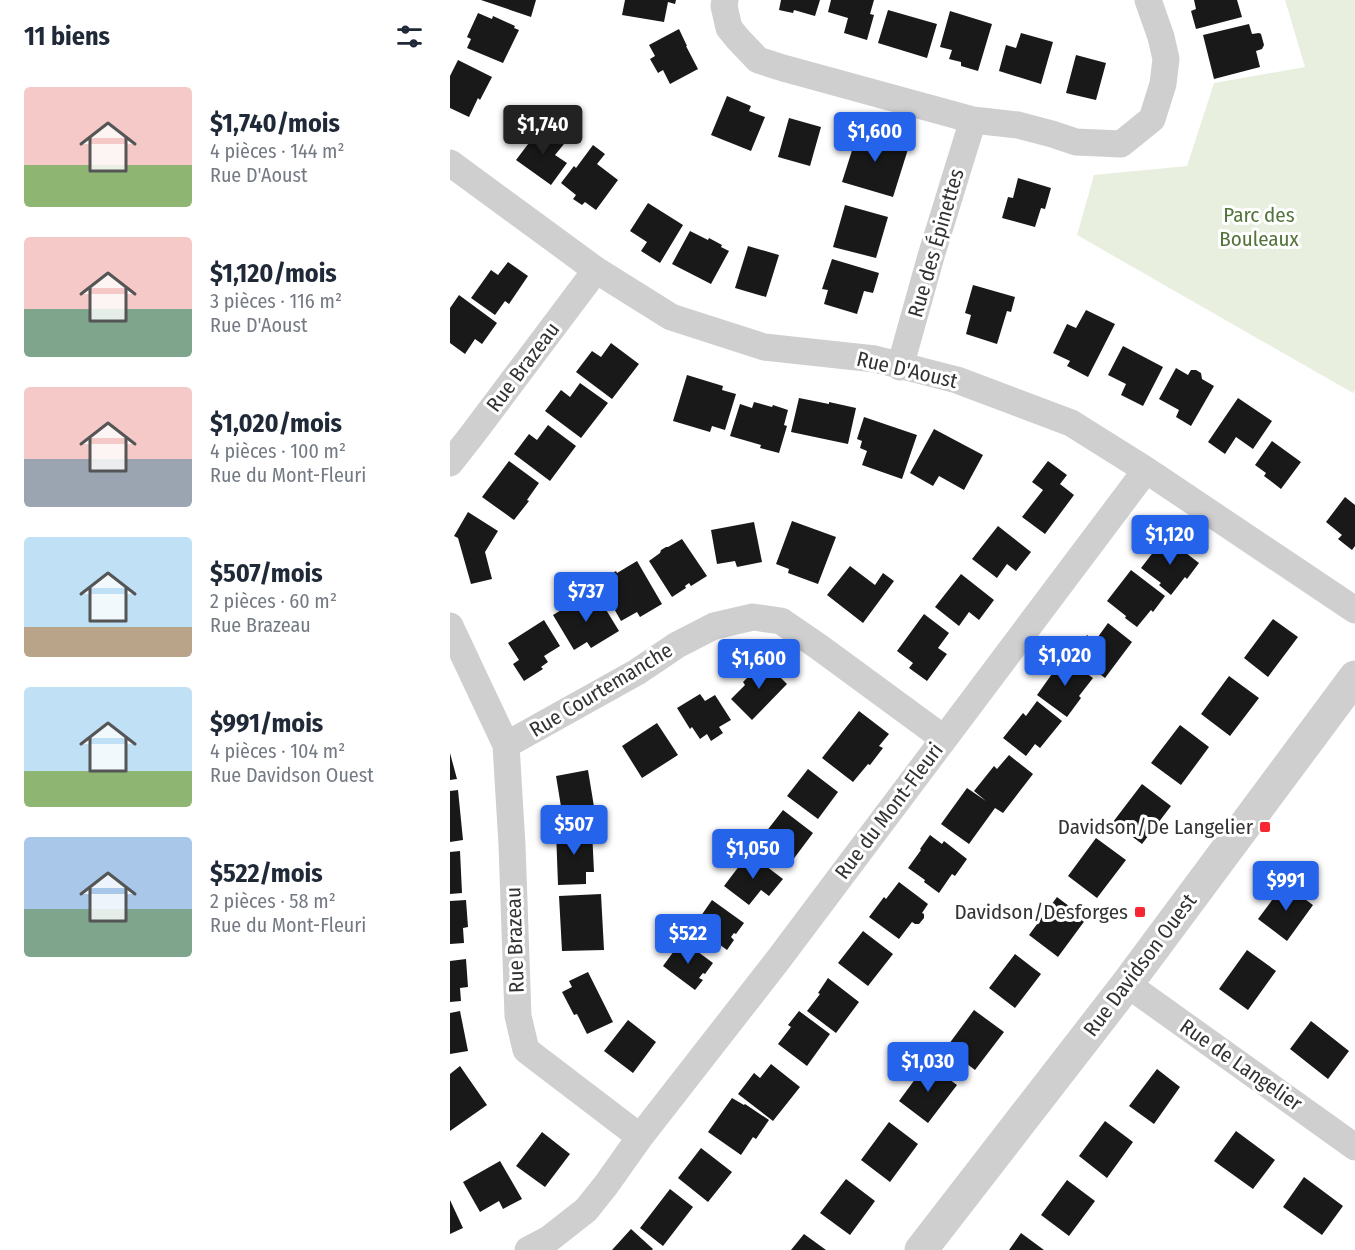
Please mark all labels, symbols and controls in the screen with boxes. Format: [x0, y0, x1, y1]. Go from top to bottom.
icon: filters [393, 20, 426, 53]
text: 11 biens [24, 21, 110, 52]
pin: $1,740 [494, 105, 592, 156]
text: $1,740/mois [210, 108, 340, 139]
icon: home [72, 111, 144, 183]
text: $1,740 [517, 112, 569, 136]
pin: $1,600 [826, 112, 924, 163]
text: $1,600 [848, 119, 902, 143]
text: 4 pièces · 144 m² [210, 139, 345, 163]
text: Rue D'Aoust [210, 163, 308, 187]
street label: Rue des Épinettes [902, 166, 970, 320]
park label: Parc des Bouleaux [1219, 202, 1300, 252]
text: $1,120/mois [210, 258, 337, 289]
icon: home [72, 261, 144, 333]
text: 3 pièces · 116 m² [210, 289, 342, 313]
text: Rue D'Aoust [210, 313, 308, 337]
street label: Rue Brazeau [481, 317, 565, 417]
street label: Rue D'Aoust [854, 346, 960, 394]
text: $1,020/mois [210, 408, 342, 439]
icon: home [72, 411, 144, 483]
text: 4 pièces · 100 m² [210, 439, 346, 463]
text: Rue du Mont-Fleuri [210, 463, 366, 487]
pin: $1,120 [1121, 515, 1219, 566]
text: $1,120 [1146, 522, 1194, 546]
text: $507/mois [210, 558, 323, 589]
icon: home [72, 561, 144, 633]
pin: $737 [550, 572, 622, 623]
text: $737 [568, 579, 604, 603]
text: 2 pièces · 60 m² [210, 589, 337, 613]
text: Rue Brazeau [210, 613, 311, 637]
pin: $1,020 [1016, 636, 1114, 687]
street label: Rue Courtemanche [525, 637, 677, 743]
pin: $1,600 [710, 639, 808, 690]
text: $1,020 [1039, 643, 1091, 667]
text: $1,600 [732, 646, 786, 670]
text: $991/mois [210, 708, 323, 739]
icon: home [72, 711, 144, 783]
street label: Rue du Mont-Fleuri [829, 738, 949, 884]
text: 4 pièces · 104 m² [210, 739, 345, 763]
text: Rue Davidson Ouest [210, 763, 374, 787]
pin: $507 [538, 805, 610, 856]
text: $507 [555, 812, 593, 836]
place label: Davidson/De Langelier [1058, 814, 1254, 840]
marker: Davidson/De Langelier [1258, 820, 1272, 834]
pin: $1,050 [704, 829, 802, 880]
text: $1,050 [726, 836, 780, 860]
text: $522/mois [210, 858, 323, 889]
icon: home [72, 861, 144, 933]
pin: $991 [1250, 861, 1322, 912]
text: $991 [1267, 868, 1305, 892]
street label: Rue Brazeau [500, 887, 530, 993]
street label: Rue Davidson Ouest [1078, 888, 1202, 1042]
text: 2 pièces · 58 m² [210, 889, 336, 913]
place label: Davidson/Desforges [955, 899, 1128, 925]
marker: Davidson/Desforges [1133, 905, 1147, 919]
text: Rue du Mont-Fleuri [210, 913, 366, 937]
pin: $522 [652, 914, 724, 965]
text: $522 [669, 921, 707, 945]
street label: Rue de Langelier [1175, 1013, 1308, 1117]
pin: $1,030 [879, 1042, 977, 1093]
text: $1,030 [901, 1049, 955, 1073]

